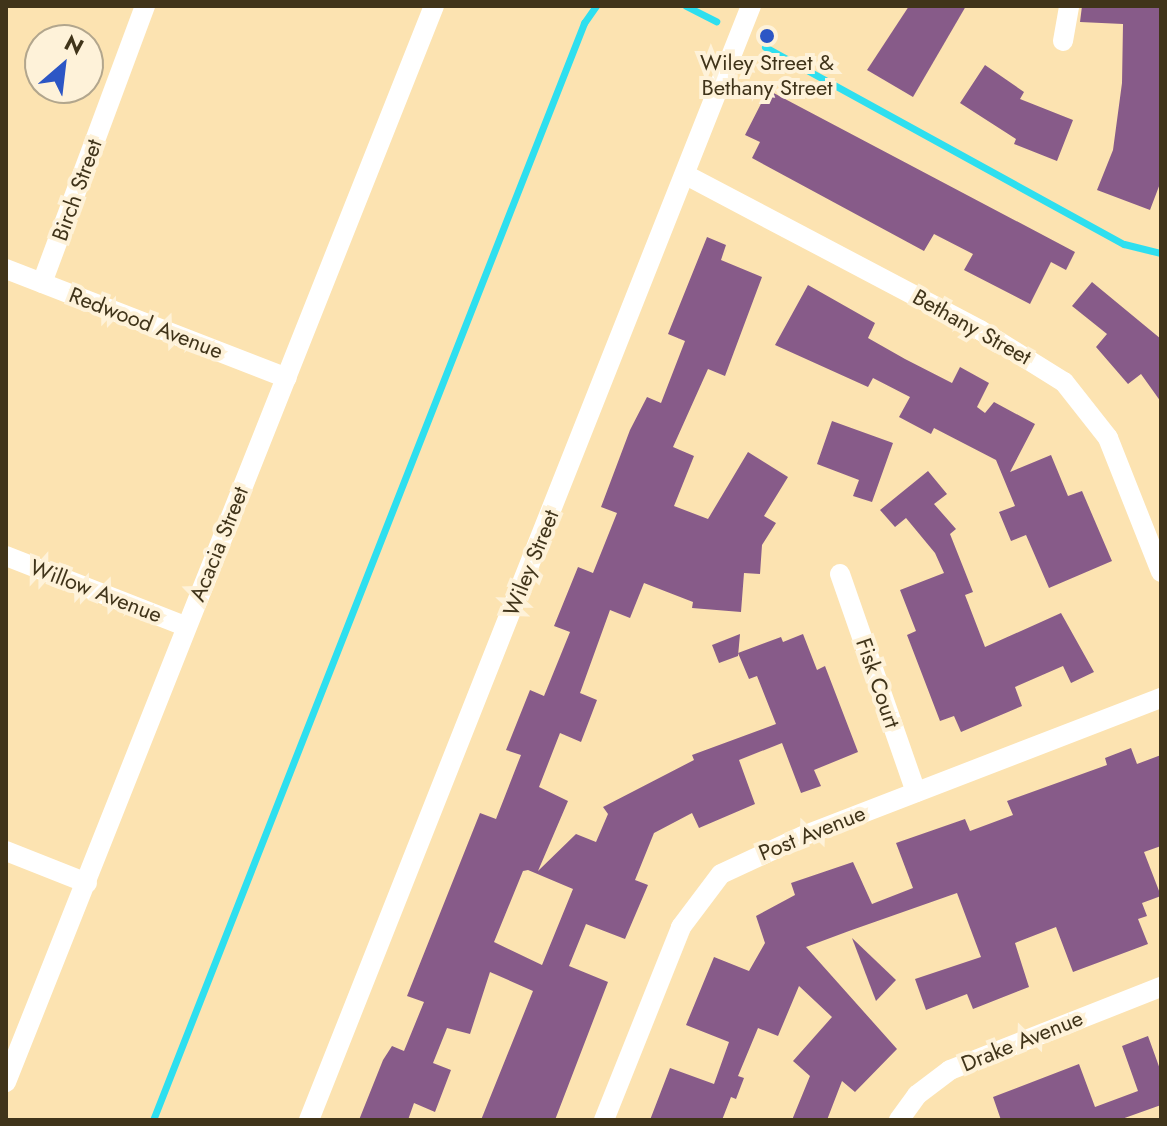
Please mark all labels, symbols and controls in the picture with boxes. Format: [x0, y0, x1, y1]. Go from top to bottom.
north arrow [24, 24, 104, 104]
text: N [59, 26, 90, 63]
marker: Wiley Street & Bethany Street [758, 27, 776, 45]
place label: Wiley Street & Bethany Street [700, 49, 834, 100]
street label: Birch Street [46, 136, 108, 244]
street label: Redwood Avenue [65, 282, 227, 364]
street label: Bethany Street [908, 284, 1036, 370]
street label: Acacia Street [184, 483, 254, 605]
street label: Wiley Street [498, 506, 564, 620]
street label: Willow Avenue [26, 554, 166, 628]
street label: Fisk Court [850, 635, 906, 731]
street label: Post Avenue [755, 800, 869, 866]
street label: Drake Avenue [957, 1005, 1087, 1077]

